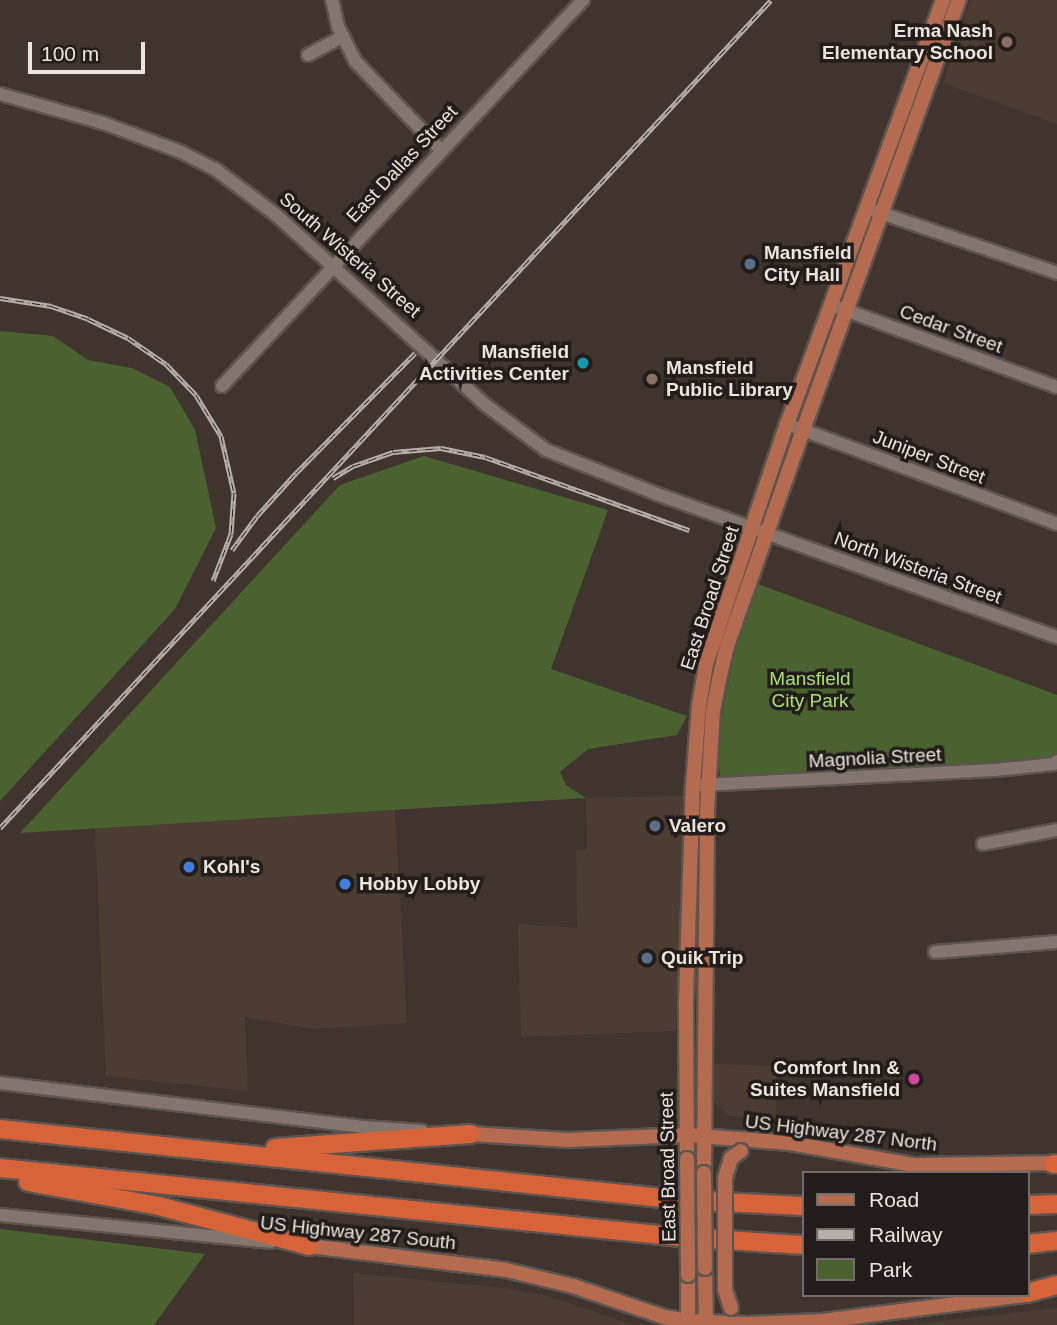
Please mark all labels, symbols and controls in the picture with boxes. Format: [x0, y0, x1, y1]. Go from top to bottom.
place label: Erma Nash Elementary School [822, 20, 993, 64]
scale bar [32, 28, 149, 72]
marker: Erma Nash Elementary School [999, 34, 1015, 50]
text: 100 m [41, 42, 99, 65]
street label: East Dallas Street [342, 101, 462, 227]
street label: South Wisteria Street [275, 188, 425, 322]
place label: Mansfield City Hall [764, 242, 852, 286]
marker: Mansfield City Hall [742, 256, 758, 272]
street label: Cedar Street [896, 300, 1006, 358]
place label: Mansfield Activities Center [419, 341, 569, 385]
marker: Mansfield Activities Center [575, 355, 591, 371]
place label: Mansfield Public Library [666, 357, 793, 401]
marker: Mansfield Public Library [644, 371, 660, 387]
street label: Juniper Street [870, 425, 988, 489]
street label: East Broad Street [676, 523, 744, 673]
street label: North Wisteria Street [831, 527, 1005, 609]
park label: Mansfield City Park [769, 668, 851, 712]
street label: Magnolia Street [808, 743, 942, 773]
place label: Valero [669, 815, 726, 837]
marker: Valero [647, 818, 663, 834]
place label: Kohl's [203, 856, 260, 878]
marker: Kohl's [181, 859, 197, 875]
place label: Hobby Lobby [359, 873, 480, 895]
marker: Hobby Lobby [337, 876, 353, 892]
place label: Quik Trip [661, 947, 743, 969]
marker: Quik Trip [639, 950, 655, 966]
place label: Comfort Inn & Suites Mansfield [750, 1057, 900, 1101]
marker: Comfort Inn & Suites Mansfield [906, 1071, 922, 1087]
street label: East Broad Street [655, 1092, 681, 1242]
street label: US Highway 287 North [744, 1110, 938, 1156]
legend [802, 1171, 1029, 1297]
text: Road [869, 1188, 919, 1211]
street label: US Highway 287 South [259, 1211, 457, 1255]
text: Railway [869, 1223, 943, 1246]
text: Park [869, 1258, 912, 1281]

